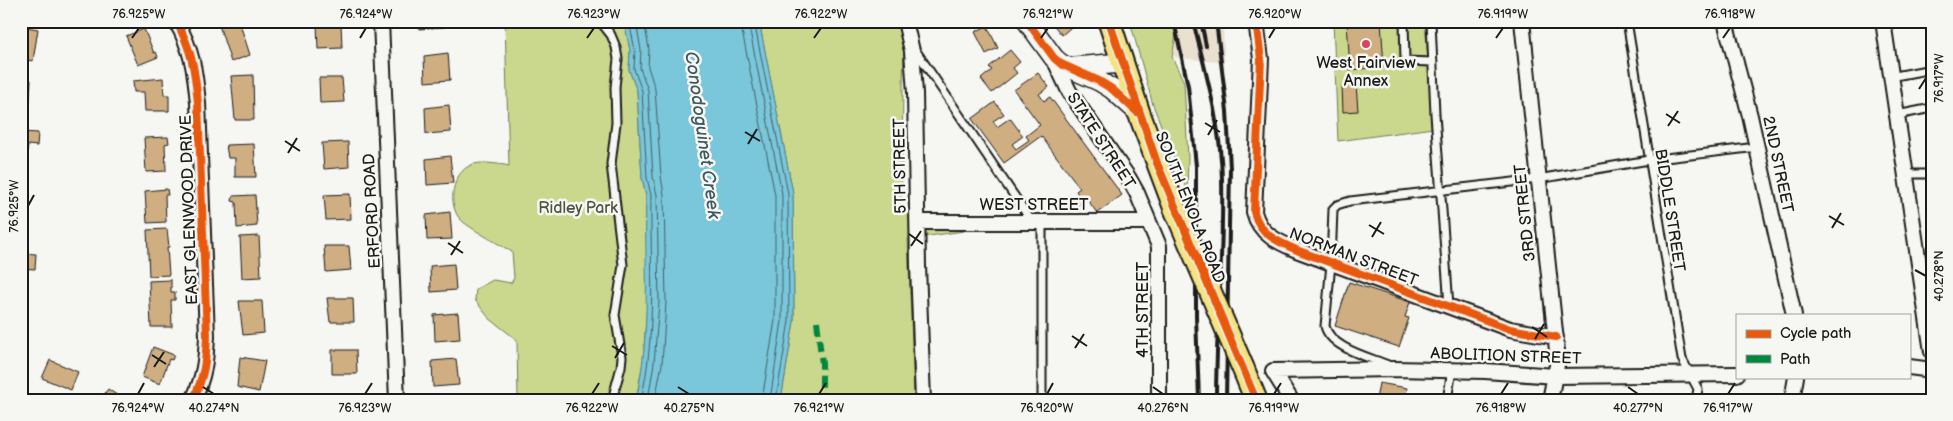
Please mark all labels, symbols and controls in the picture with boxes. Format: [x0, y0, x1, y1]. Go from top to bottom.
text: 76.925°W [113, 7, 165, 22]
text: 76.924°W [340, 7, 392, 22]
text: 76.923°W [568, 7, 621, 22]
text: 76.922°W [795, 7, 847, 22]
text: 76.921°W [1023, 7, 1073, 22]
text: 76.920°W [1248, 7, 1302, 22]
text: 76.919°W [1478, 7, 1528, 22]
text: 76.918°W [1705, 7, 1755, 22]
marker: West Fairview Annex [1360, 38, 1372, 50]
water label: Conodoguinet Creek [680, 50, 725, 221]
text: 76.917°W [1932, 53, 1947, 103]
place label: West Fairview Annex [1316, 54, 1416, 91]
street label: STATE STREET [1063, 89, 1139, 193]
street label: 2ND STREET [1758, 114, 1797, 215]
street label: EAST GLENWOOD DRIVE [177, 115, 202, 305]
street label: 5TH STREET [890, 118, 911, 214]
street label: SOUTH ENOLA ROAD [1150, 129, 1229, 286]
street label: BIDDLE STREET [1650, 147, 1689, 273]
street label: ERFORD ROAD [360, 153, 385, 269]
street label: 3RD STREET [1511, 163, 1540, 263]
text: 76.925°W [7, 180, 22, 232]
street label: WEST STREET [979, 196, 1089, 215]
park label: Ridley Park [538, 199, 618, 218]
street label: NORMAN STREET [1286, 224, 1421, 291]
text: 40.278°N [1932, 250, 1947, 302]
street label: 4TH STREET [1134, 262, 1153, 358]
legend [1736, 314, 1910, 378]
text: Cycle path [1780, 324, 1851, 343]
street label: ABOLITION STREET [1430, 344, 1582, 369]
text: Path [1780, 350, 1810, 369]
text: 76.924°W [112, 401, 164, 416]
text: 40.274°N [188, 401, 240, 416]
text: 76.923°W [339, 401, 392, 416]
text: 76.922°W [566, 401, 618, 416]
text: 40.275°N [664, 401, 714, 416]
text: 76.921°W [794, 401, 844, 416]
text: 76.920°W [1020, 401, 1074, 416]
text: 40.276°N [1137, 401, 1189, 416]
text: 76.919°W [1249, 401, 1299, 416]
text: 76.918°W [1476, 401, 1526, 416]
text: 40.277°N [1613, 401, 1663, 416]
text: 76.917°W [1703, 401, 1753, 416]

